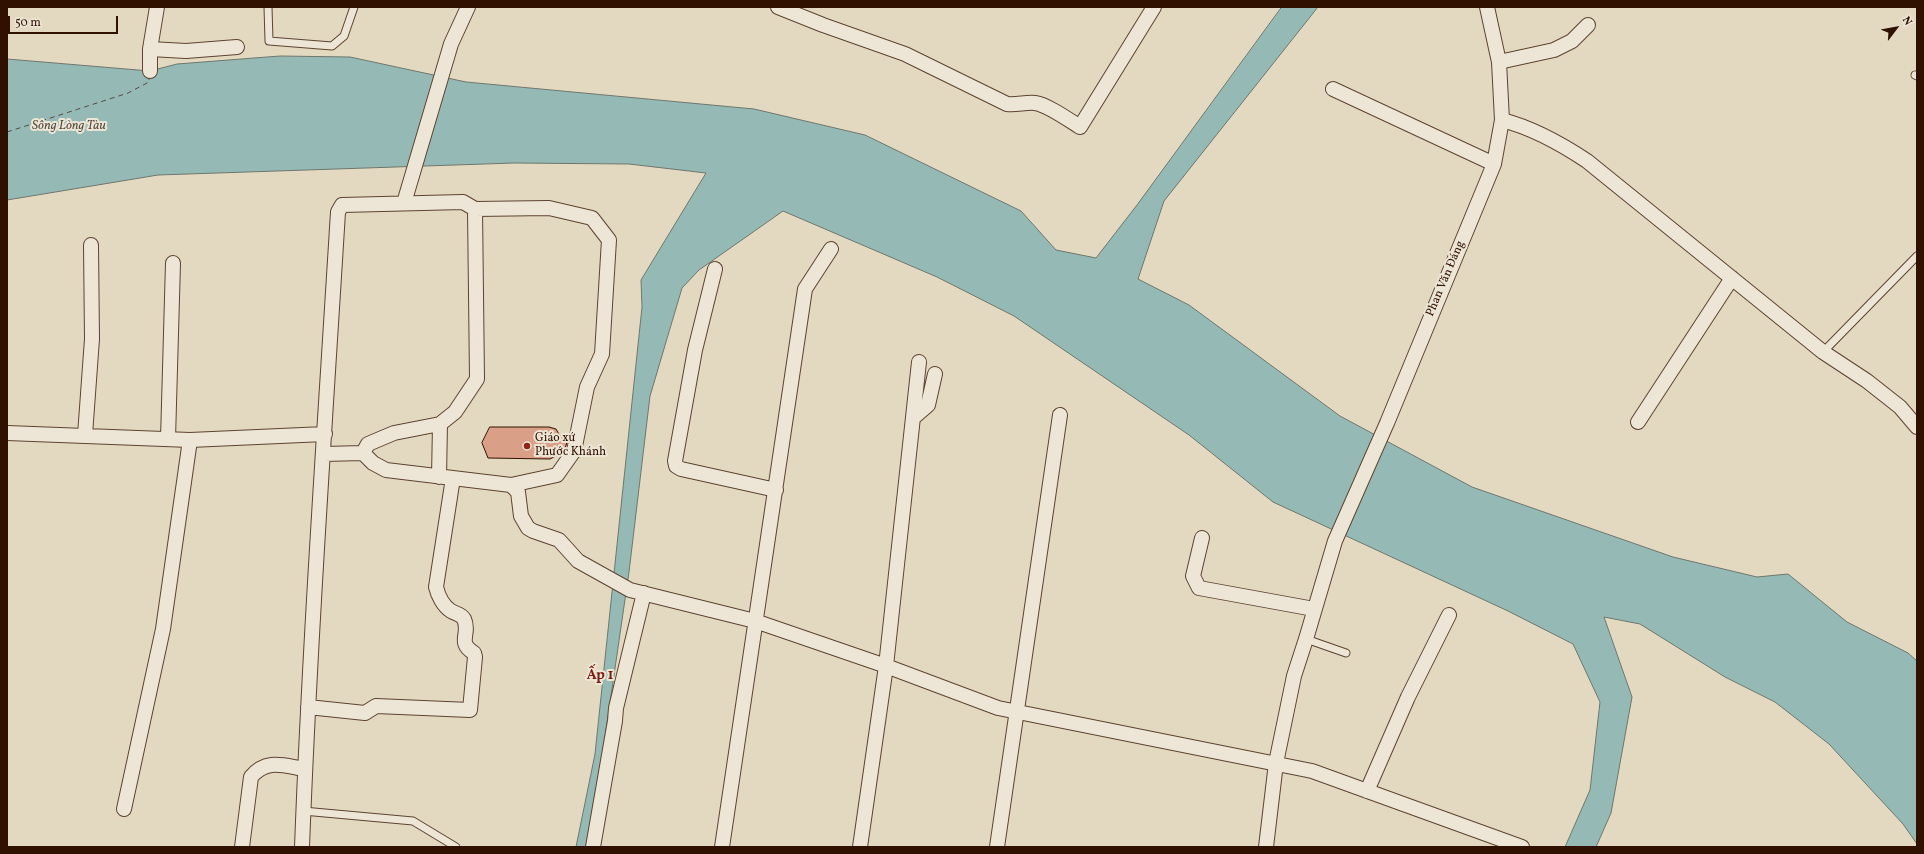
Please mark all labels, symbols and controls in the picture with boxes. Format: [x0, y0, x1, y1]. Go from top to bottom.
scale bar [10, 8, 120, 34]
north arrow [1876, 8, 1916, 48]
text: N [1898, 14, 1915, 29]
text: 50 m [15, 15, 41, 31]
water label: Sông Lòng Tàu [32, 119, 106, 135]
street label: Phan Văn Đáng [1424, 239, 1468, 319]
place label: Giáo xứ Phước Khánh [535, 432, 606, 460]
marker: Giáo xứ Phước Khánh [522, 441, 532, 451]
district label: Ấp 1 [587, 668, 613, 684]

